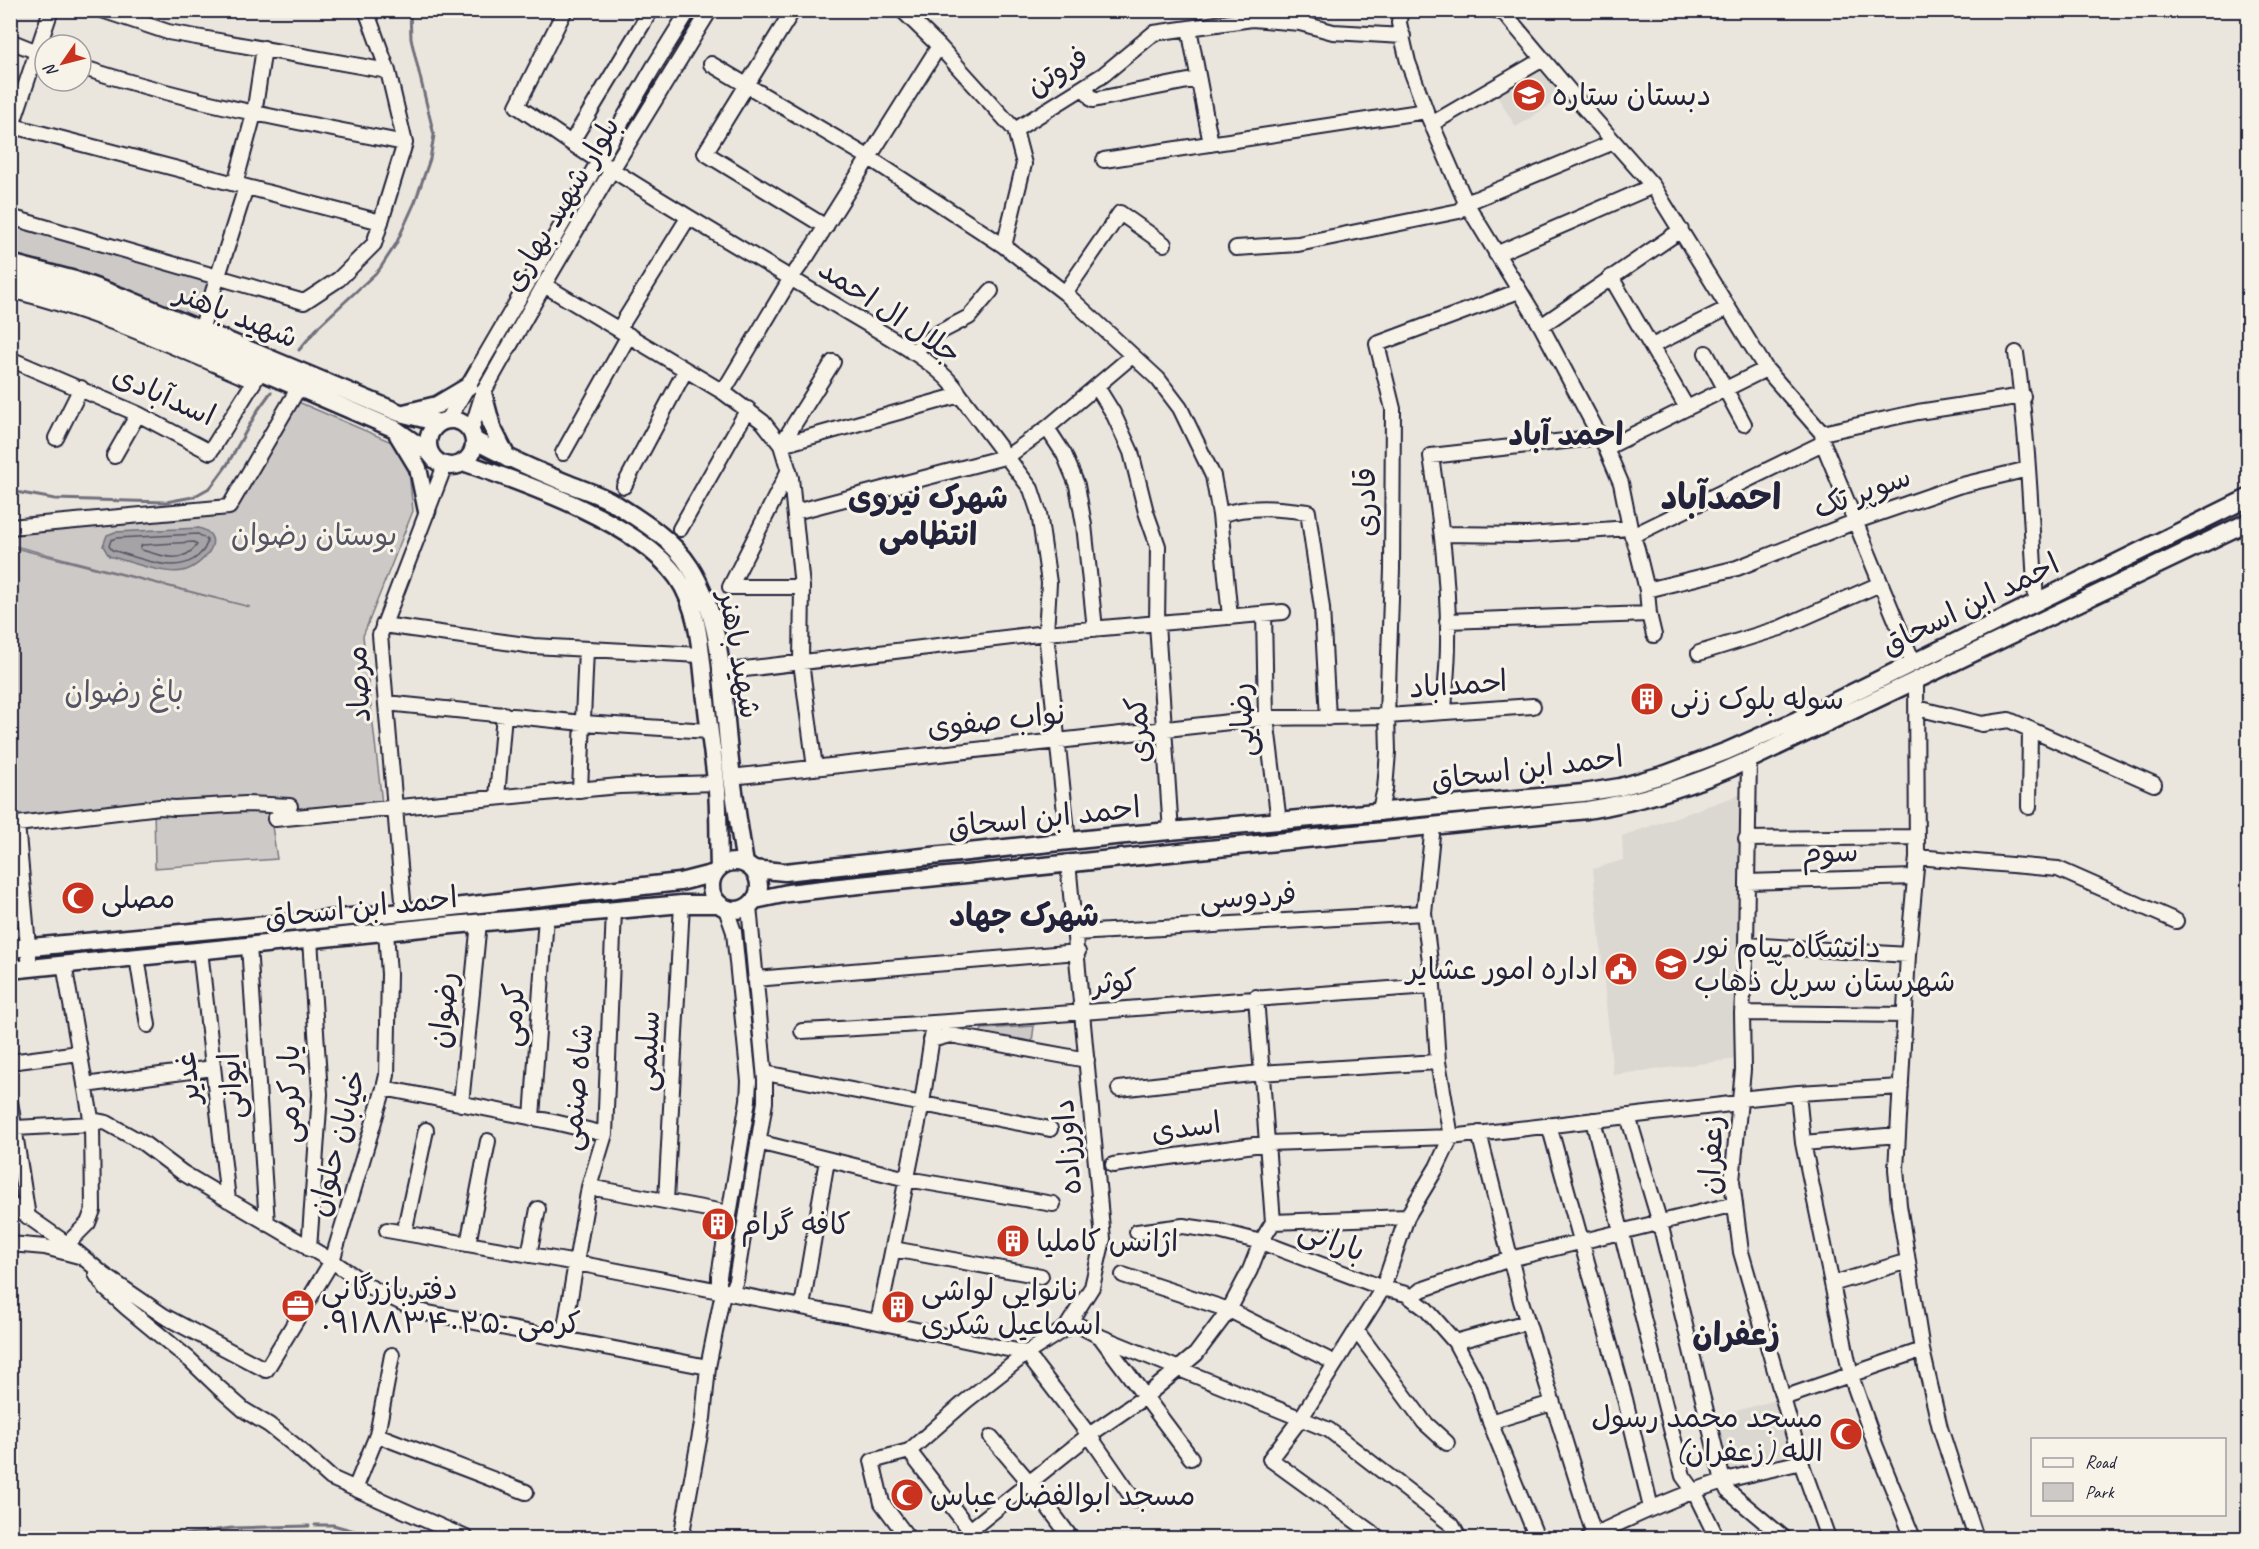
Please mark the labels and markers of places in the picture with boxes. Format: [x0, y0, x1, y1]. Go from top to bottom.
place label: دبستان ستاره [1552, 76, 1711, 114]
school or university icon: دبستان ستاره [1511, 77, 1547, 113]
place label: سوله بلوک زنی [1670, 680, 1844, 719]
building icon: سوله بلوک زنی [1629, 681, 1665, 717]
place label: مصلی [101, 879, 175, 917]
mosque icon: مصلی [60, 880, 96, 916]
place label: دانشگاه پیام نور شهرستان سرپل ذهاب [1693, 928, 1955, 1000]
school or university icon: دانشگاه پیام نور شهرستان سرپل ذهاب [1653, 946, 1689, 982]
place label: اداره امور عشایر [1403, 950, 1598, 988]
public building icon: اداره امور عشایر [1603, 951, 1639, 987]
place label: کافه گرام [741, 1205, 851, 1247]
building icon: کافه گرام [700, 1206, 736, 1242]
place label: اژانس کاملیا [1036, 1222, 1178, 1260]
building icon: اژانس کاملیا [995, 1223, 1031, 1259]
place label: دفتربازرگانی کرمی ۰۹۱۸۸۳۴۰۲۵۰ [321, 1270, 581, 1342]
place label: نانوایی لواشی اسماعیل شکری [921, 1271, 1101, 1343]
office icon: دفتربازرگانی کرمی ۰۹۱۸۸۳۴۰۲۵۰ [280, 1288, 316, 1324]
building icon: نانوایی لواشی اسماعیل شکری [880, 1289, 916, 1325]
place label: مسجد محمد رسول الله (زعفران) [1591, 1398, 1823, 1470]
mosque icon: مسجد محمد رسول الله (زعفران) [1828, 1416, 1864, 1452]
place label: مسجد ابوالفضل عباس [930, 1476, 1196, 1514]
mosque icon: مسجد ابوالفضل عباس [889, 1477, 925, 1513]

